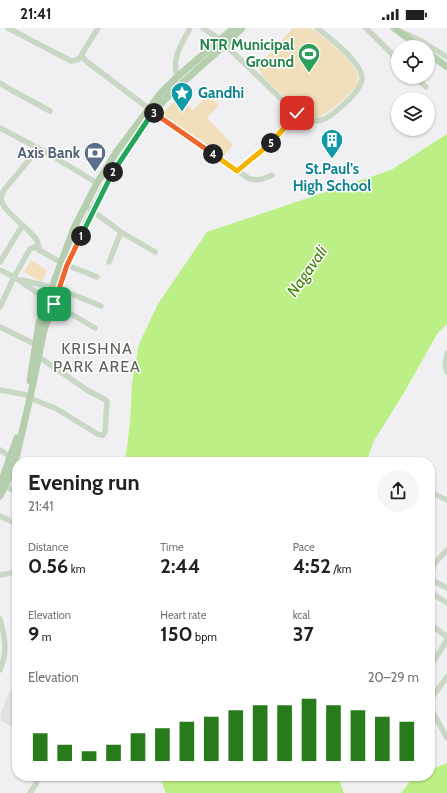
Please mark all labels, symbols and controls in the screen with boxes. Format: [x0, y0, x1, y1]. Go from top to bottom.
text: 21:41 [20, 5, 52, 23]
place label: NTR Municipal Ground [199, 36, 294, 71]
map controls [391, 40, 435, 136]
button: locate [391, 40, 435, 84]
sports icon: NTR Municipal Ground [296, 41, 322, 74]
place icon: Gandhi [169, 80, 195, 113]
place label: Gandhi [198, 84, 244, 102]
button: layers [391, 92, 435, 136]
pin [280, 96, 314, 130]
icon: check [286, 102, 308, 124]
pin: 3 [144, 103, 164, 123]
text: 3 [151, 106, 157, 120]
building icon: St.Paul's High School [319, 127, 345, 160]
pin: 5 [261, 133, 281, 153]
text: 5 [268, 136, 274, 150]
bank icon: Axis Bank [82, 140, 108, 173]
place label: Axis Bank [18, 144, 81, 162]
pin: 4 [203, 144, 223, 164]
text: 4 [210, 147, 216, 161]
place label: St.Paul's High School [293, 160, 371, 195]
pin: 2 [103, 162, 123, 182]
text: 2 [110, 165, 116, 179]
pin: 1 [71, 226, 91, 246]
text: 1 [79, 229, 83, 243]
water label: Nagavali [283, 242, 332, 300]
pin [37, 287, 71, 321]
icon: arrive [43, 293, 65, 315]
district label: KRISHNA PARK AREA [53, 339, 141, 376]
text: Evening run [28, 469, 140, 496]
button: share [377, 470, 419, 512]
text: 21:41 [28, 498, 54, 514]
text: Distance [28, 540, 69, 554]
text: Time [160, 540, 184, 554]
text: Pace [293, 540, 315, 554]
text: 0.56 [28, 554, 68, 578]
text: 2:44 [160, 554, 200, 578]
text: 4:52 [293, 554, 331, 578]
text: km [68, 562, 85, 576]
text: /km [331, 562, 351, 576]
text: Elevation [28, 608, 71, 622]
text: Heart rate [160, 608, 206, 622]
text: kcal [293, 608, 310, 622]
text: 9 [28, 622, 39, 646]
text: 150 [160, 622, 193, 646]
text: 37 [293, 622, 314, 646]
text: m [39, 630, 51, 644]
text: bpm [193, 630, 217, 644]
text: Elevation [28, 669, 79, 685]
text: 20–29 m [368, 669, 419, 685]

